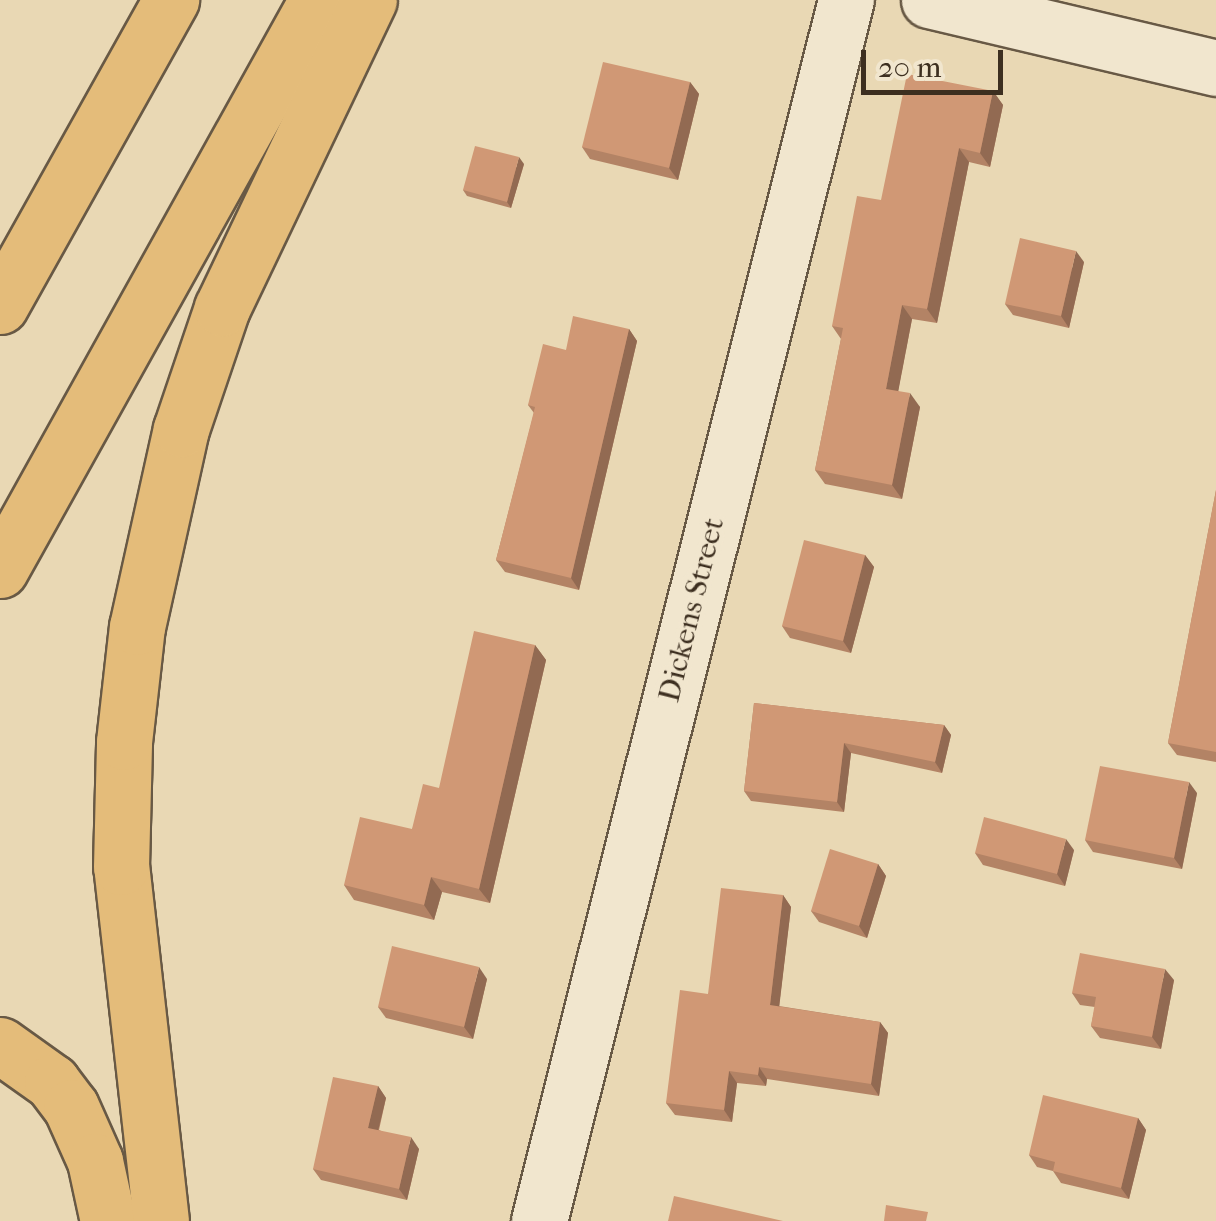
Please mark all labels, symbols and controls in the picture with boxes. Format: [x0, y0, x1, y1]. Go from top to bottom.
scale bar [866, 30, 1008, 92]
text: 20 m [878, 50, 941, 85]
street label: Dickens Street [652, 514, 732, 706]

